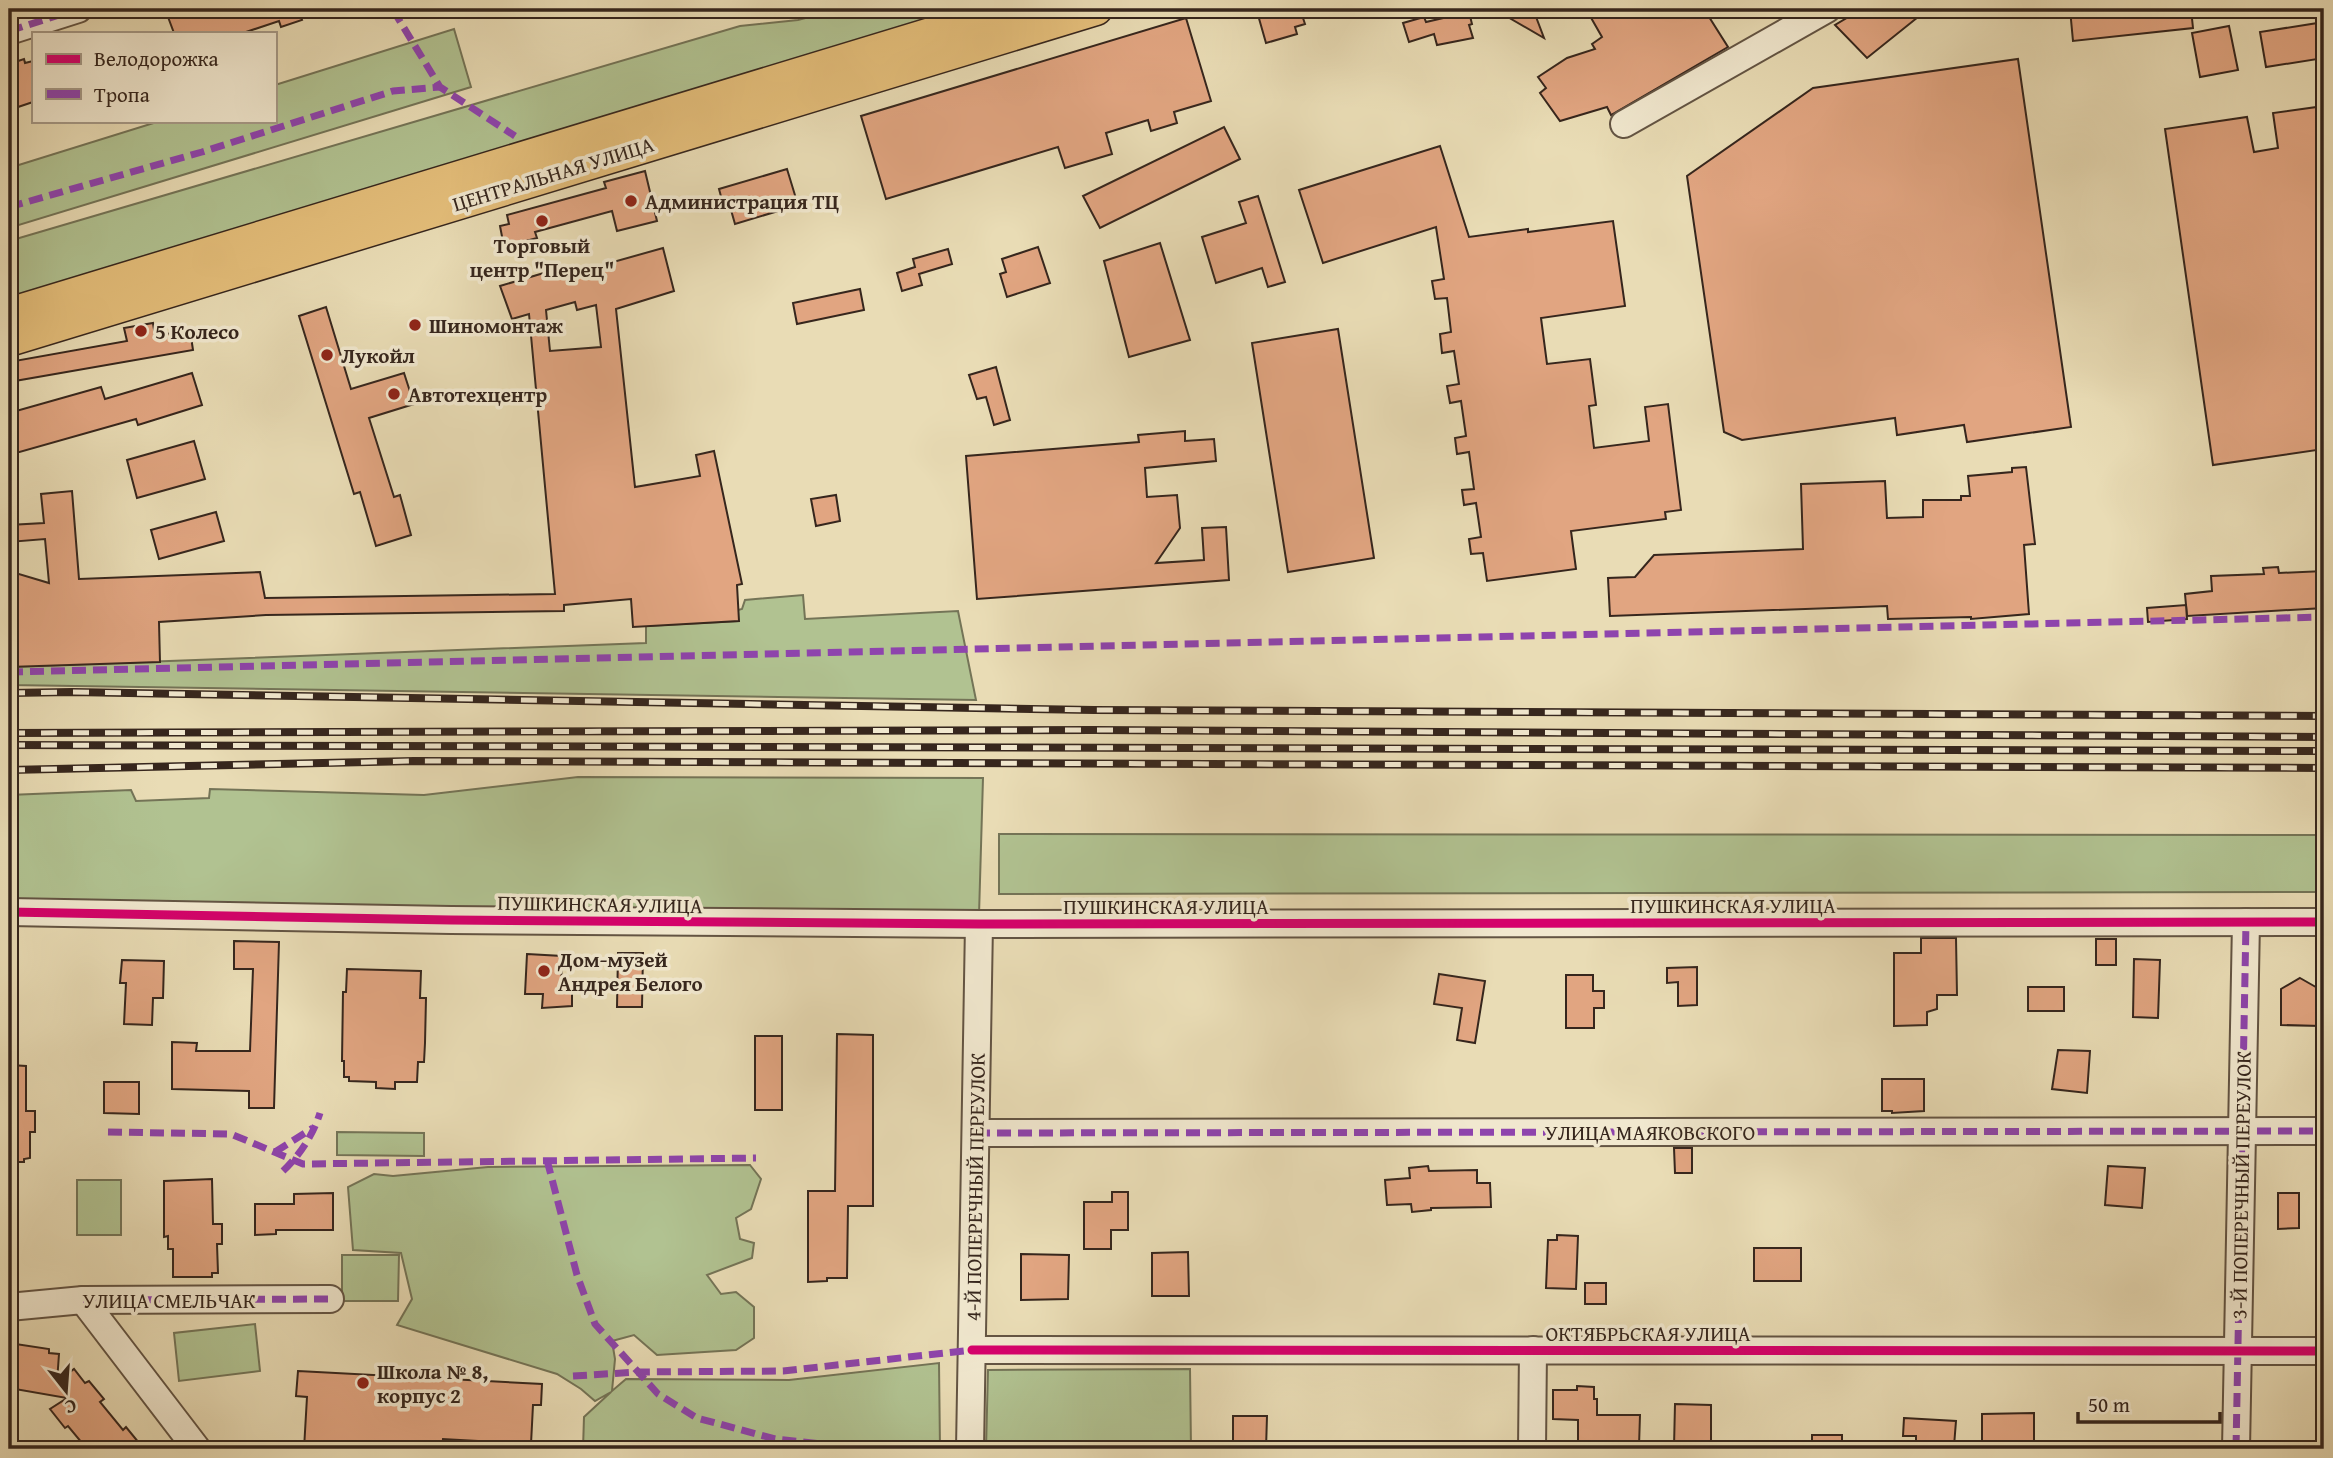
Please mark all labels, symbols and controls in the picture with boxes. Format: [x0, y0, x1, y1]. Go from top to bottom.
legend [32, 32, 276, 122]
text: Велодорожка [94, 43, 219, 74]
text: Тропа [94, 79, 150, 110]
street label: ЦЕНТРАЛЬНАЯ УЛИЦА [448, 129, 658, 219]
place label: Администрация ТЦ [645, 186, 839, 217]
marker: Администрация ТЦ [623, 193, 639, 209]
marker: Торговый центр "Перец" [534, 213, 550, 229]
place label: Торговый центр "Перец" [470, 230, 614, 285]
place label: Шиномонтаж [429, 310, 563, 341]
place label: 5 Колесо [155, 316, 239, 347]
marker: Шиномонтаж [407, 317, 423, 333]
marker: 5 Колесо [133, 323, 149, 339]
place label: Лукойл [341, 340, 415, 371]
marker: Лукойл [319, 347, 335, 363]
place label: Автотехцентр [408, 379, 547, 410]
marker: Автотехцентр [386, 386, 402, 402]
street label: ПУШКИНСКАЯ УЛИЦА [497, 887, 703, 921]
street label: ПУШКИНСКАЯ УЛИЦА [1630, 890, 1836, 921]
street label: ПУШКИНСКАЯ УЛИЦА [1063, 891, 1269, 922]
place label: Дом-музей Андрея Белого [557, 944, 703, 999]
marker: Дом-музей Андрея Белого [536, 963, 552, 979]
street label: 3-Й ПОПЕРЕЧНЫЙ ПЕРЕУЛОК [2223, 1051, 2259, 1319]
street label: 4-Й ПОПЕРЕЧНЫЙ ПЕРЕУЛОК [957, 1053, 993, 1321]
street label: УЛИЦА МАЯКОВСКОГО [1545, 1117, 1755, 1148]
street label: УЛИЦА СМЕЛЬЧАК [82, 1285, 256, 1316]
street label: ОКТЯБРЬСКАЯ УЛИЦА [1545, 1318, 1751, 1349]
north arrow [32, 1356, 102, 1426]
place label: Школа № 8, корпус 2 [377, 1356, 488, 1411]
marker: Школа № 8, корпус 2 [355, 1375, 371, 1391]
scale bar [2078, 1381, 2219, 1425]
text: 50 m [2088, 1389, 2130, 1420]
text: С [61, 1392, 80, 1422]

